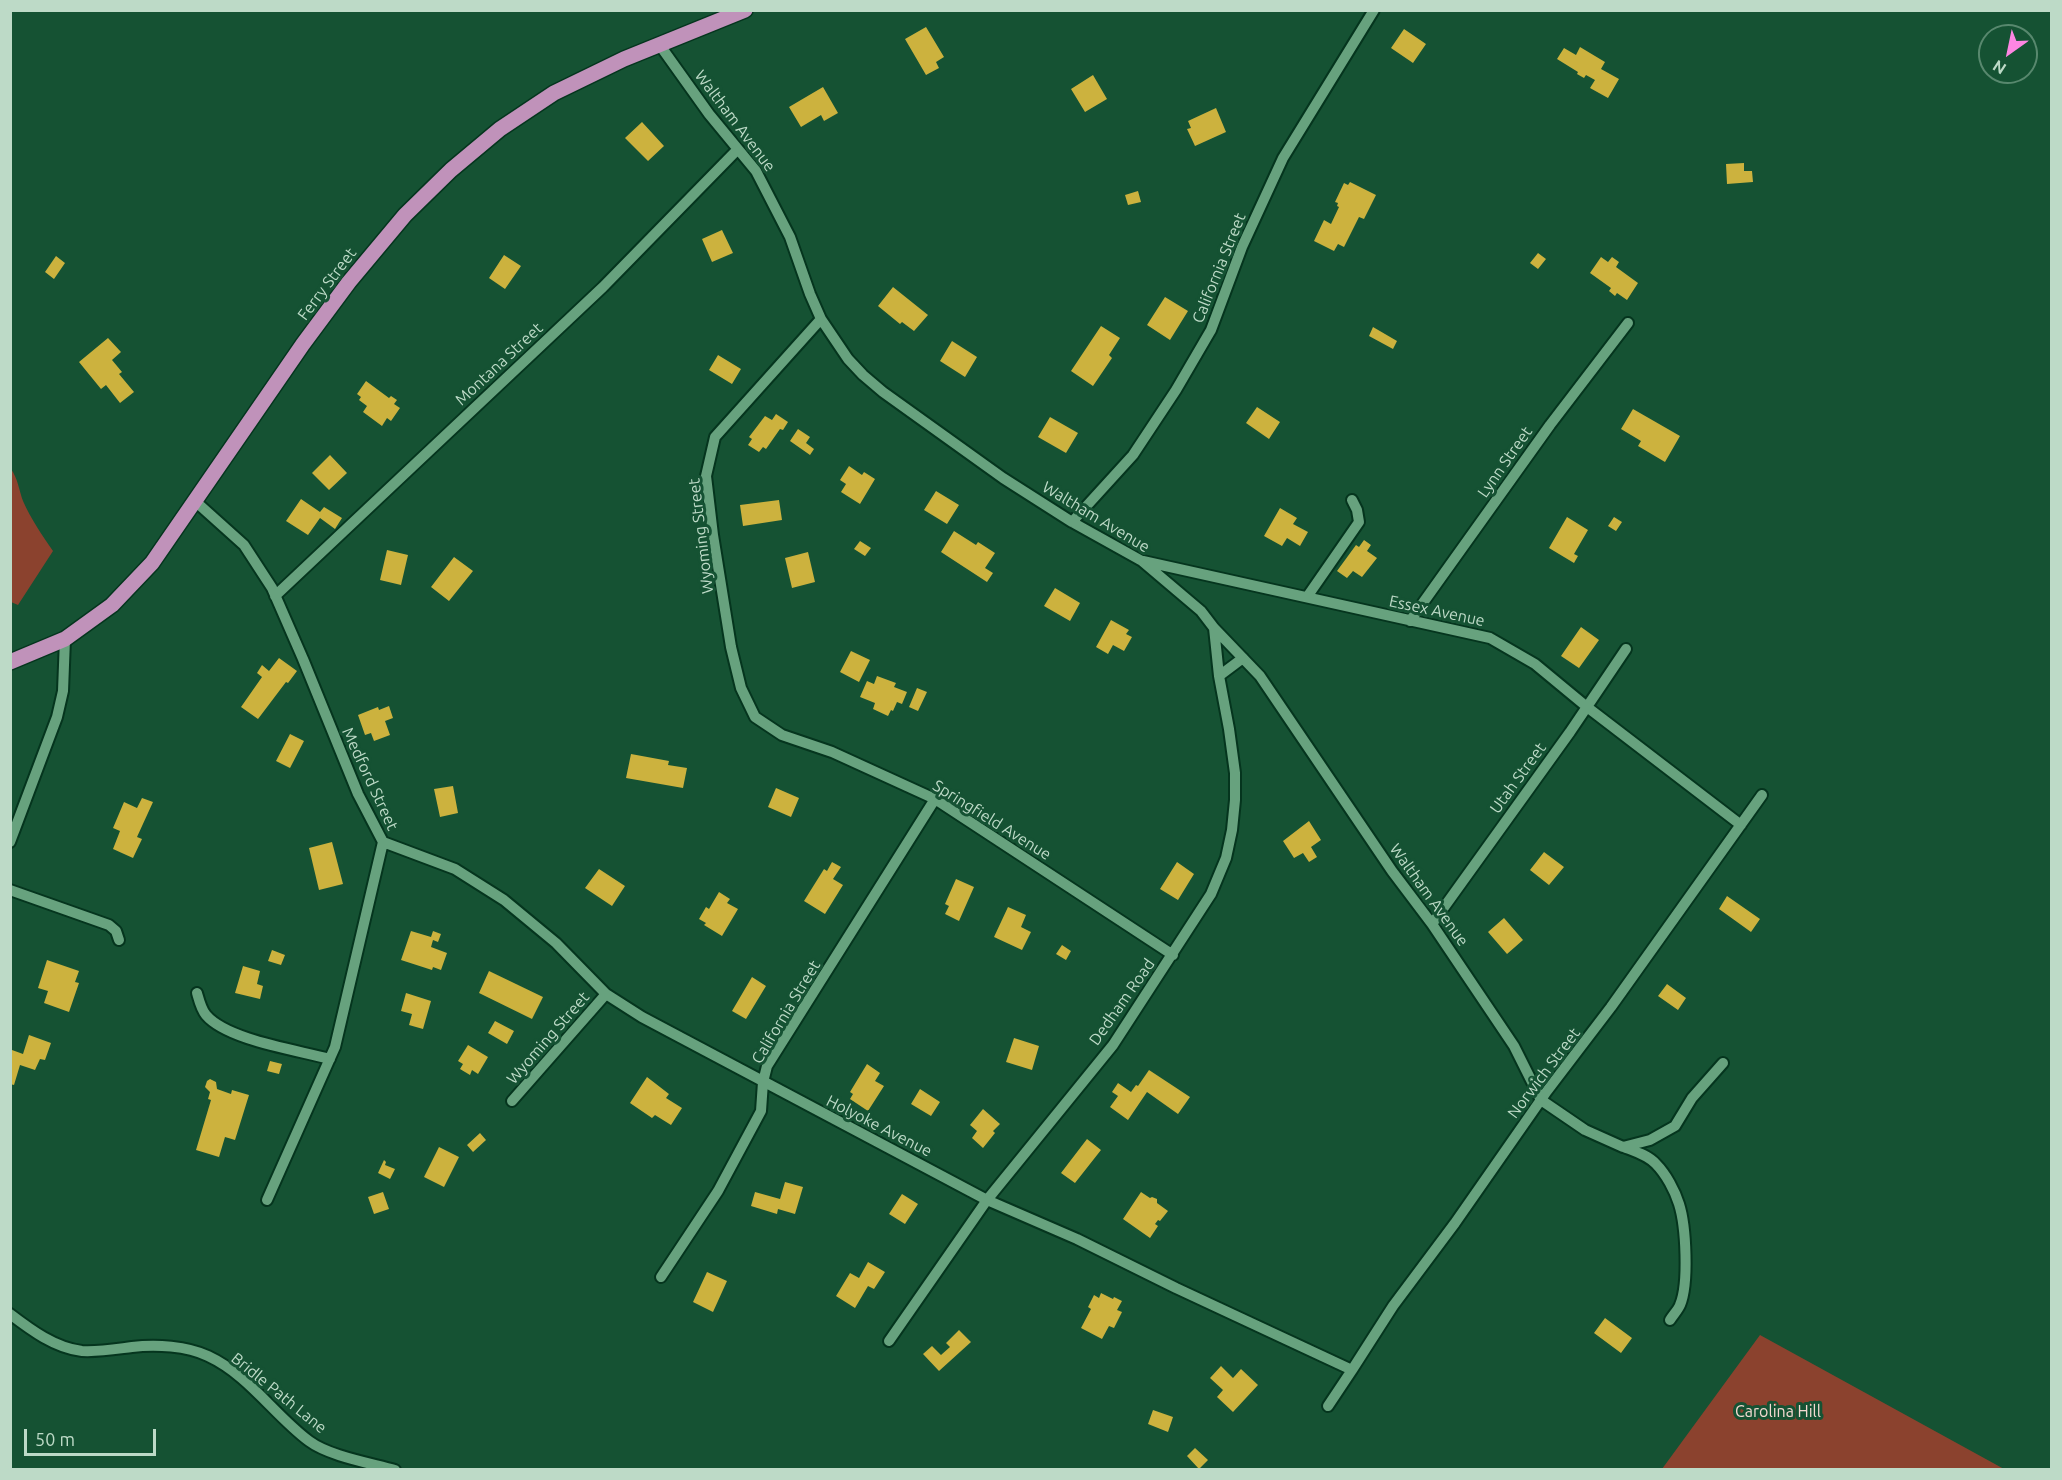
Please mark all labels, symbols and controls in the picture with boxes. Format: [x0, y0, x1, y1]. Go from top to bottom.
north arrow [1978, 24, 2038, 84]
text: N [1989, 57, 2009, 78]
street label: Waltham Avenue [691, 67, 779, 175]
street label: California Street [1188, 210, 1250, 326]
street label: Ferry Street [294, 244, 360, 324]
street label: Montana Street [451, 319, 547, 409]
street label: Lynn Street [1474, 423, 1536, 501]
street label: Wyoming Street [684, 477, 718, 595]
street label: Waltham Avenue [1039, 477, 1153, 557]
street label: Essex Avenue [1387, 591, 1487, 631]
street label: Medford Street [338, 725, 402, 833]
street label: Utah Street [1486, 739, 1550, 817]
street label: Springfield Avenue [929, 776, 1055, 864]
street label: Waltham Avenue [1385, 840, 1473, 950]
street label: Dedham Road [1085, 955, 1159, 1049]
street label: California Street [748, 957, 824, 1067]
street label: Wyoming Street [503, 988, 593, 1088]
street label: Norwich Street [1504, 1024, 1584, 1122]
street label: Holyoke Avenue [823, 1091, 935, 1161]
street label: Bridle Path Lane [227, 1349, 331, 1437]
park label: Carolina Hill [1735, 1402, 1821, 1422]
scale bar [27, 1417, 159, 1455]
text: 50 m [35, 1429, 75, 1449]

